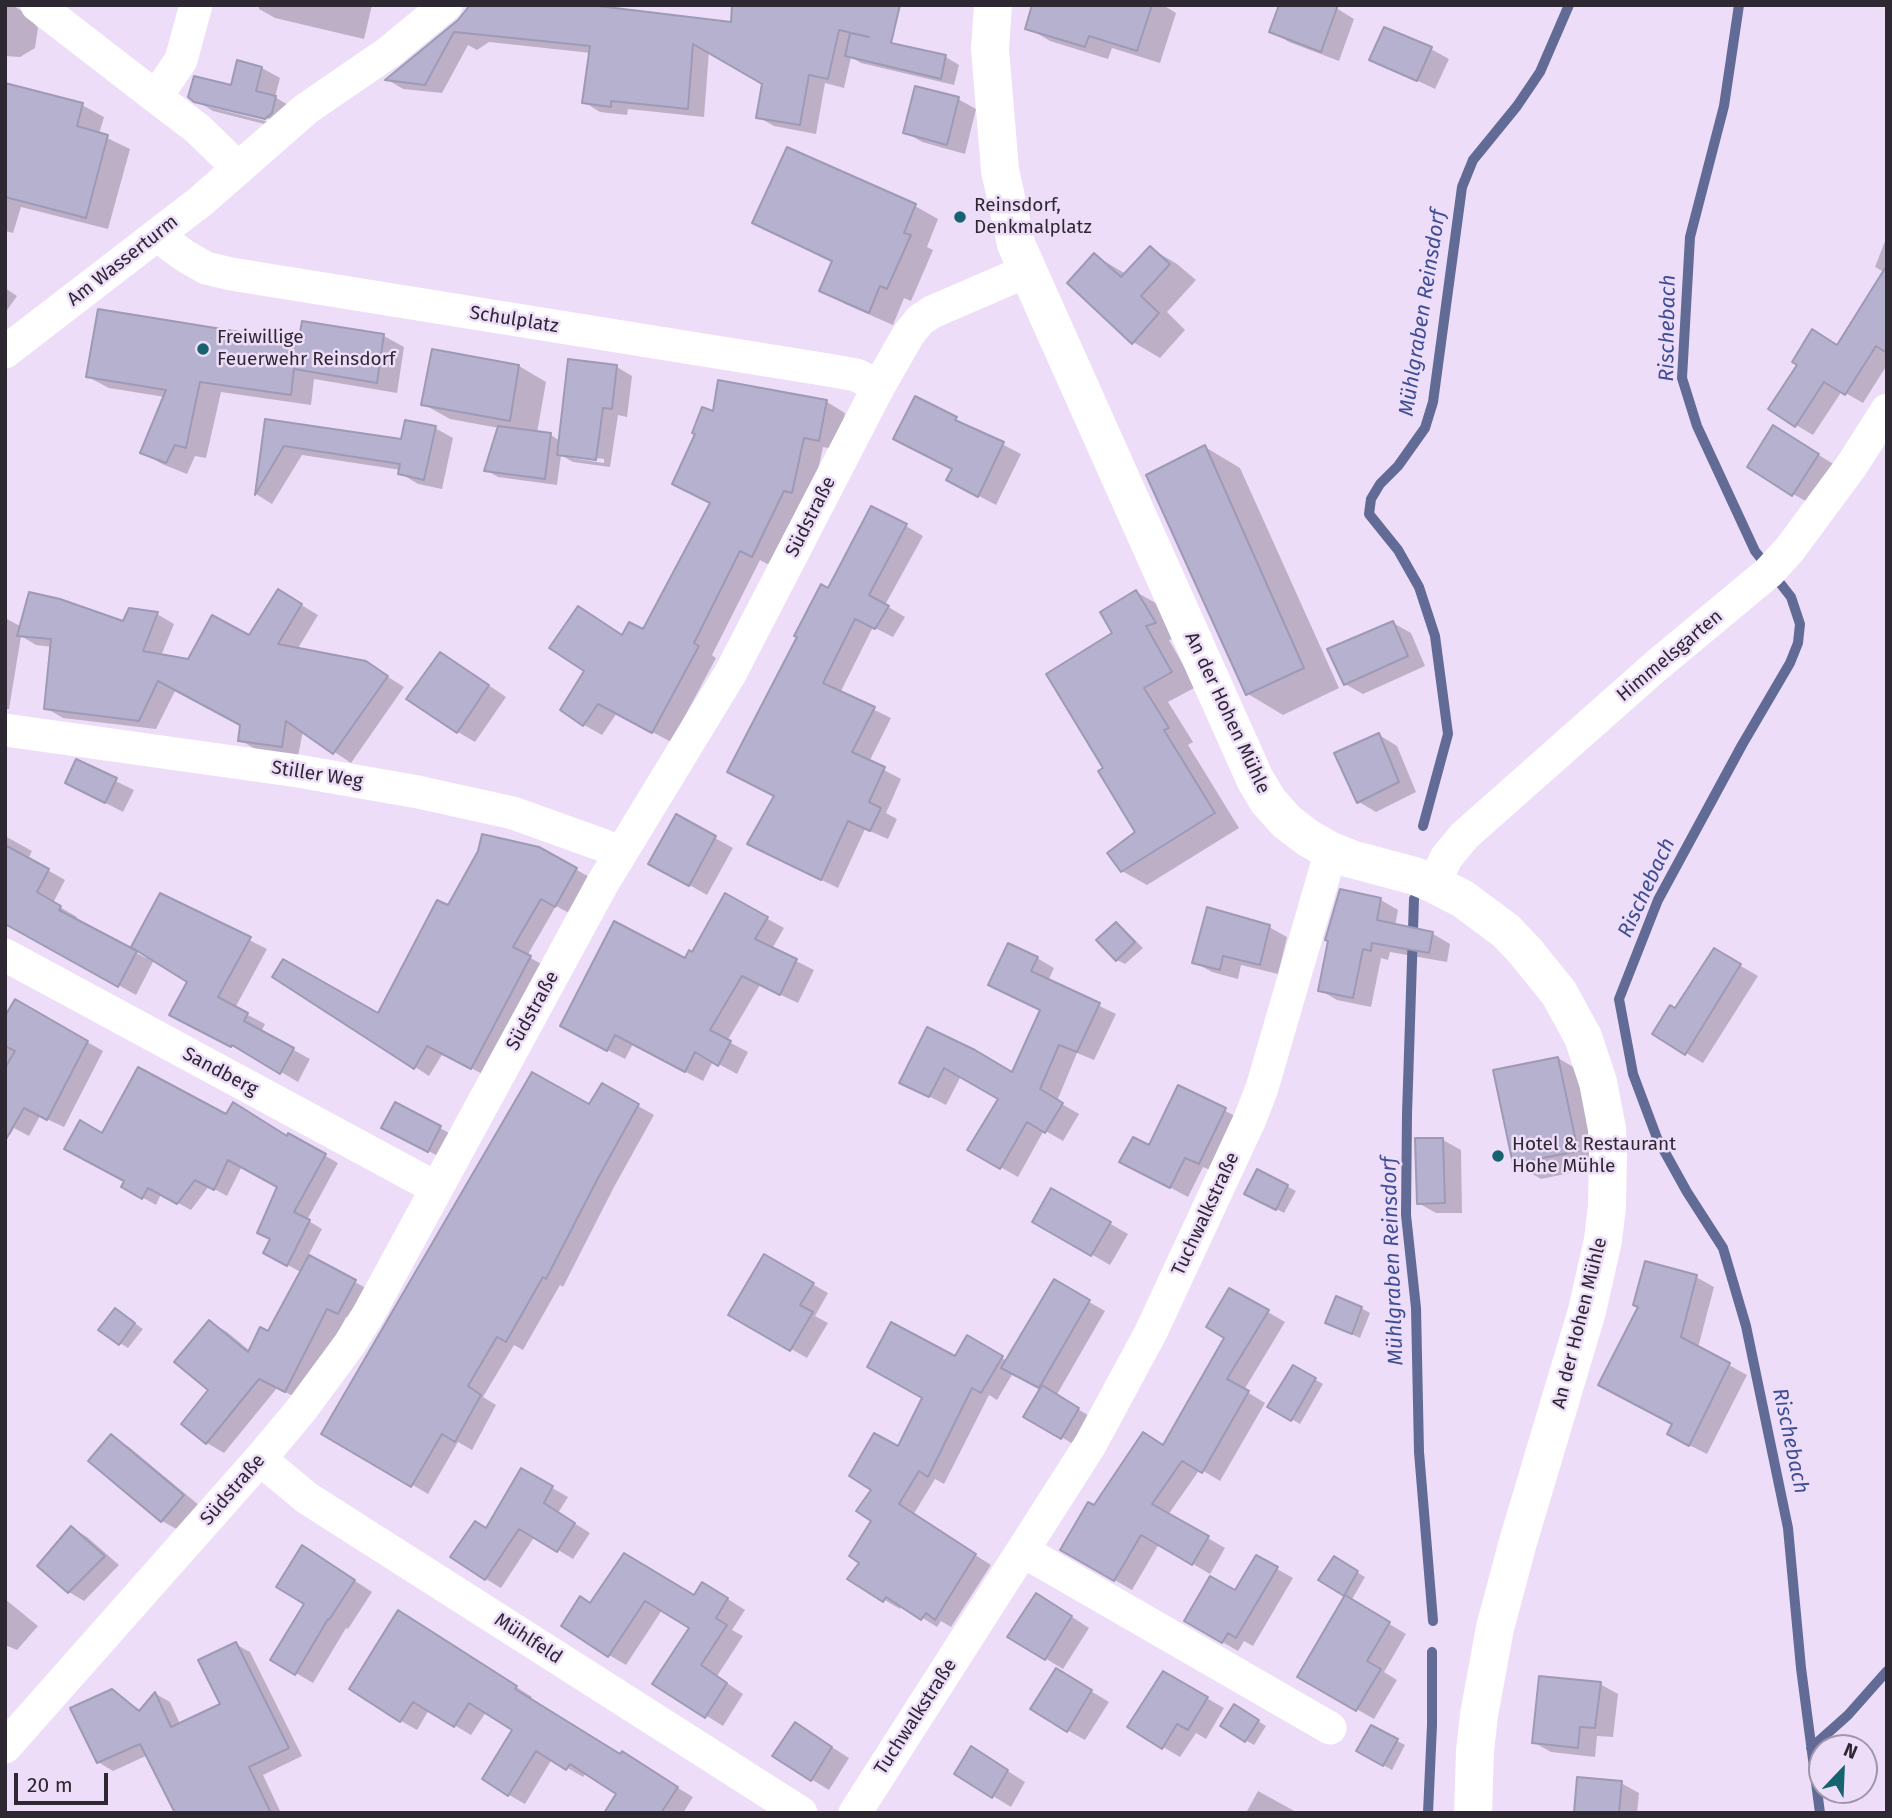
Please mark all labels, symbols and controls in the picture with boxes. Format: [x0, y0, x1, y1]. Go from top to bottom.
place label: Reinsdorf, Denkmalplatz [974, 195, 1092, 239]
water label: Mühlgraben Reinsdorf [1394, 208, 1452, 418]
marker: Reinsdorf, Denkmalplatz [952, 209, 968, 225]
street label: Am Wasserturm [63, 211, 183, 311]
water label: Rischebach [1654, 274, 1682, 382]
street label: Schulplatz [468, 302, 560, 338]
place label: Freiwillige Feuerwehr Reinsdorf [217, 327, 395, 371]
marker: Freiwillige Feuerwehr Reinsdorf [195, 341, 211, 357]
street label: Südstraße [781, 473, 841, 561]
street label: Himmelsgarten [1613, 605, 1727, 707]
street label: An der Hohen Mühle [1180, 629, 1274, 797]
street label: Stiller Weg [270, 757, 364, 793]
water label: Rischebach [1613, 834, 1681, 942]
street label: Südstraße [502, 967, 564, 1055]
street label: Sandberg [179, 1043, 261, 1101]
place label: Hotel & Restaurant Hohe Mühle [1512, 1134, 1676, 1178]
marker: Hotel & Restaurant Hohe Mühle [1490, 1148, 1506, 1164]
street label: Tuchwalkstraße [1167, 1149, 1245, 1279]
water label: Mühlgraben Reinsdorf [1377, 1156, 1409, 1366]
street label: An der Hohen Mühle [1548, 1235, 1612, 1411]
water label: Rischebach [1767, 1386, 1813, 1496]
street label: Südstraße [196, 1450, 270, 1530]
street label: Mühlfeld [490, 1609, 566, 1669]
street label: Tuchwalkstraße [870, 1655, 962, 1779]
north arrow [1808, 1734, 1878, 1804]
text: N [1840, 1738, 1861, 1764]
scale bar [18, 1758, 112, 1802]
text: 20 m [27, 1772, 73, 1798]

